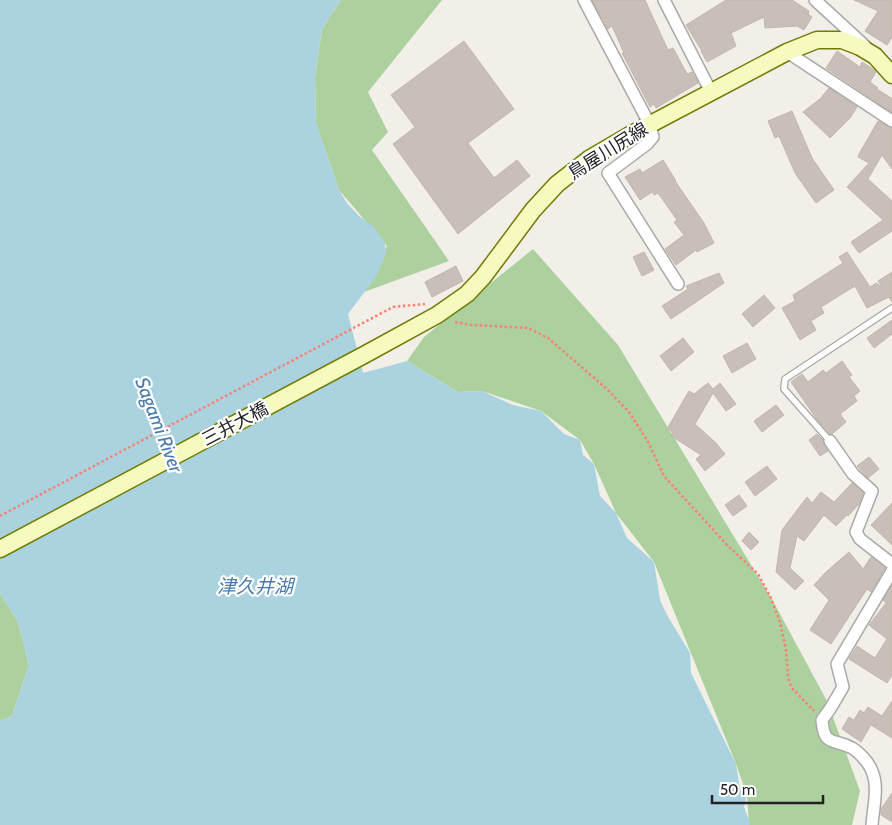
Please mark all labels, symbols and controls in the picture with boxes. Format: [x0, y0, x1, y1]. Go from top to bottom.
street label: 鳥屋川尻線 [564, 118, 652, 184]
water label: Sagami River [130, 374, 188, 477]
street label: 三井大橋 [198, 397, 272, 451]
water label: 津久井湖 [217, 575, 296, 598]
scale bar [712, 772, 823, 804]
text: 50 m [720, 781, 755, 799]

